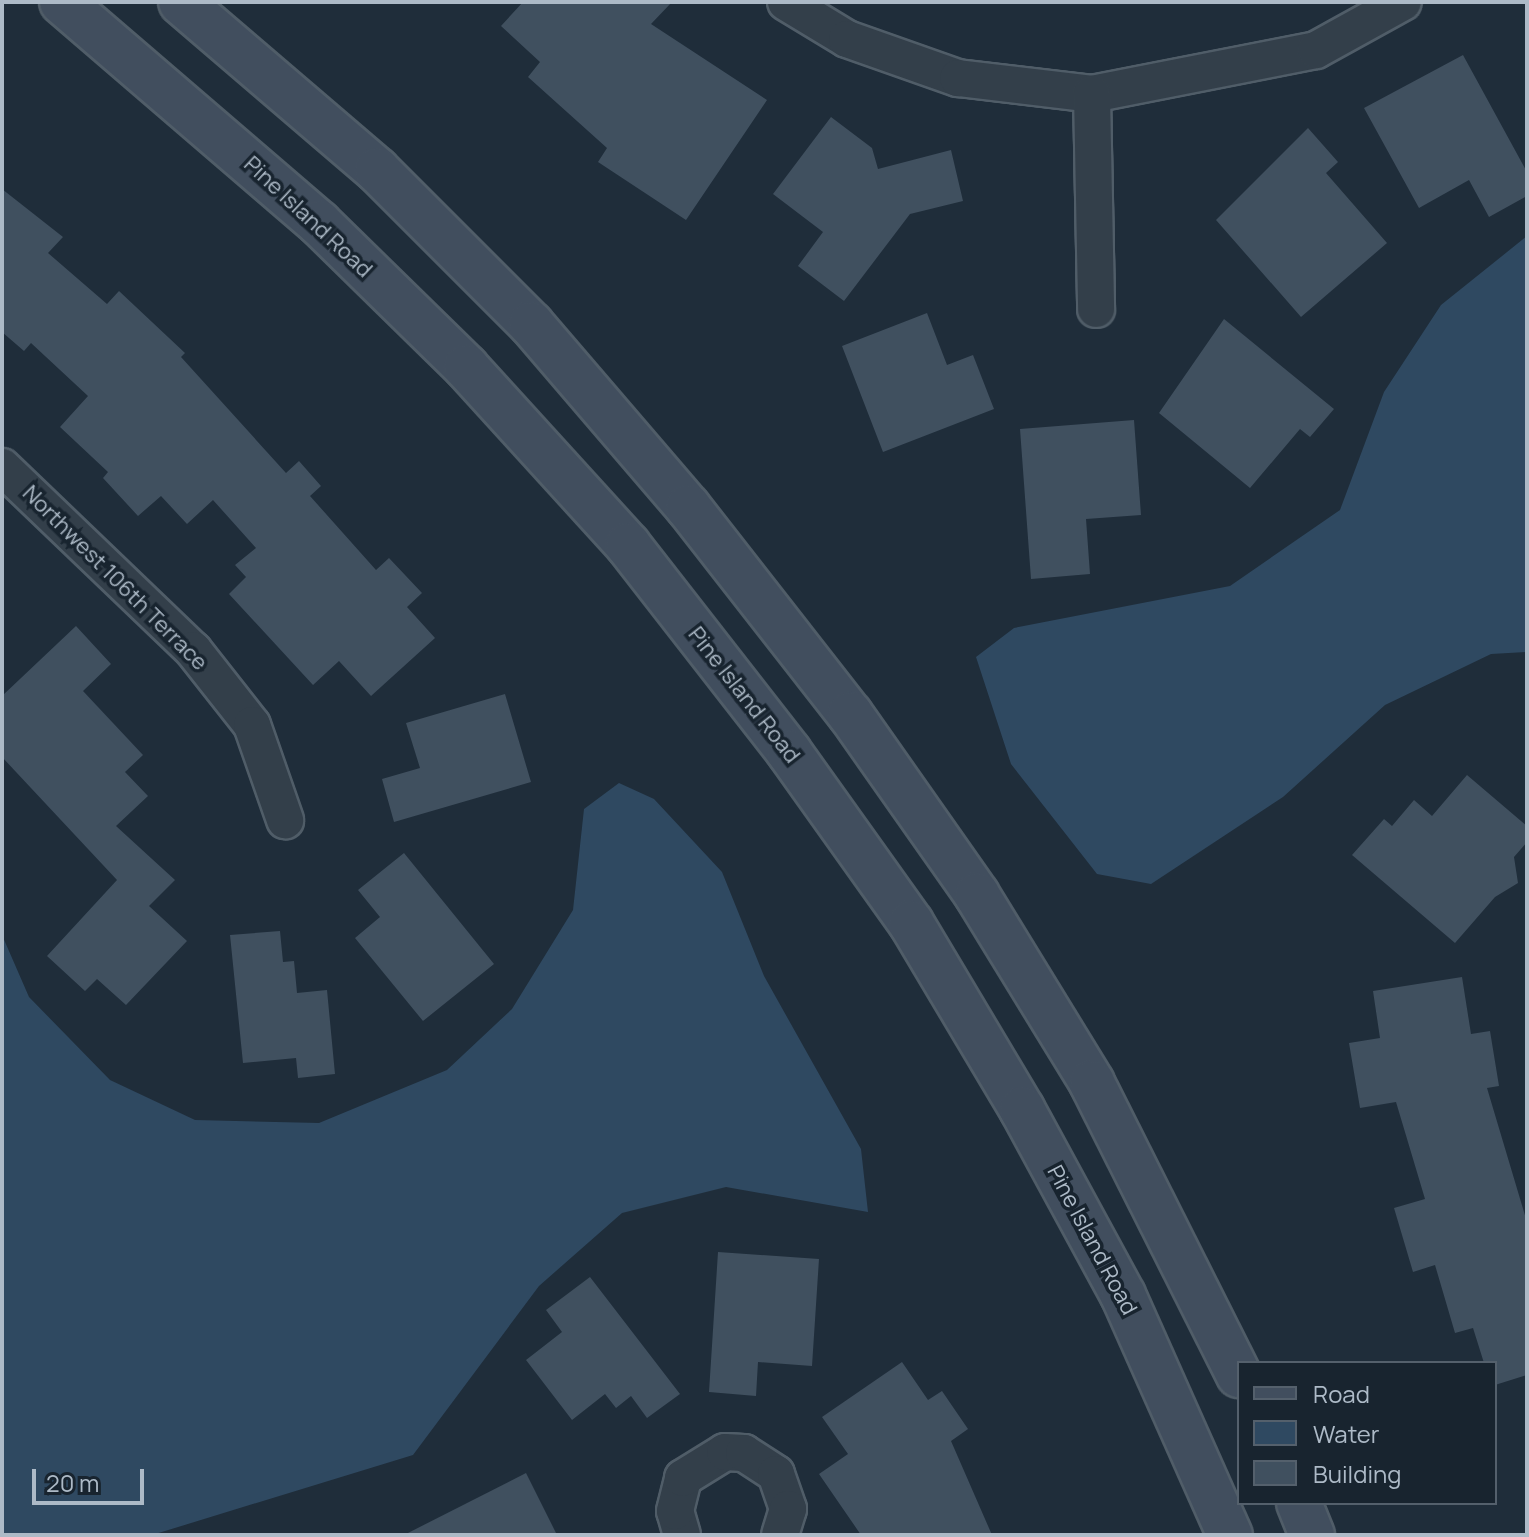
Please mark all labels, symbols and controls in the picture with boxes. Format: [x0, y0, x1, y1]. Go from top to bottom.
street label: Pine Island Road [239, 151, 377, 283]
street label: Northwest 106th Terrace [17, 480, 213, 676]
street label: Pine Island Road [683, 622, 805, 768]
street label: Pine Island Road [1042, 1161, 1142, 1319]
legend [1237, 1361, 1497, 1505]
text: Road [1313, 1377, 1370, 1410]
text: Water [1313, 1417, 1380, 1450]
scale bar [36, 1453, 148, 1503]
text: Building [1313, 1457, 1401, 1490]
text: 20 m [46, 1466, 99, 1499]

